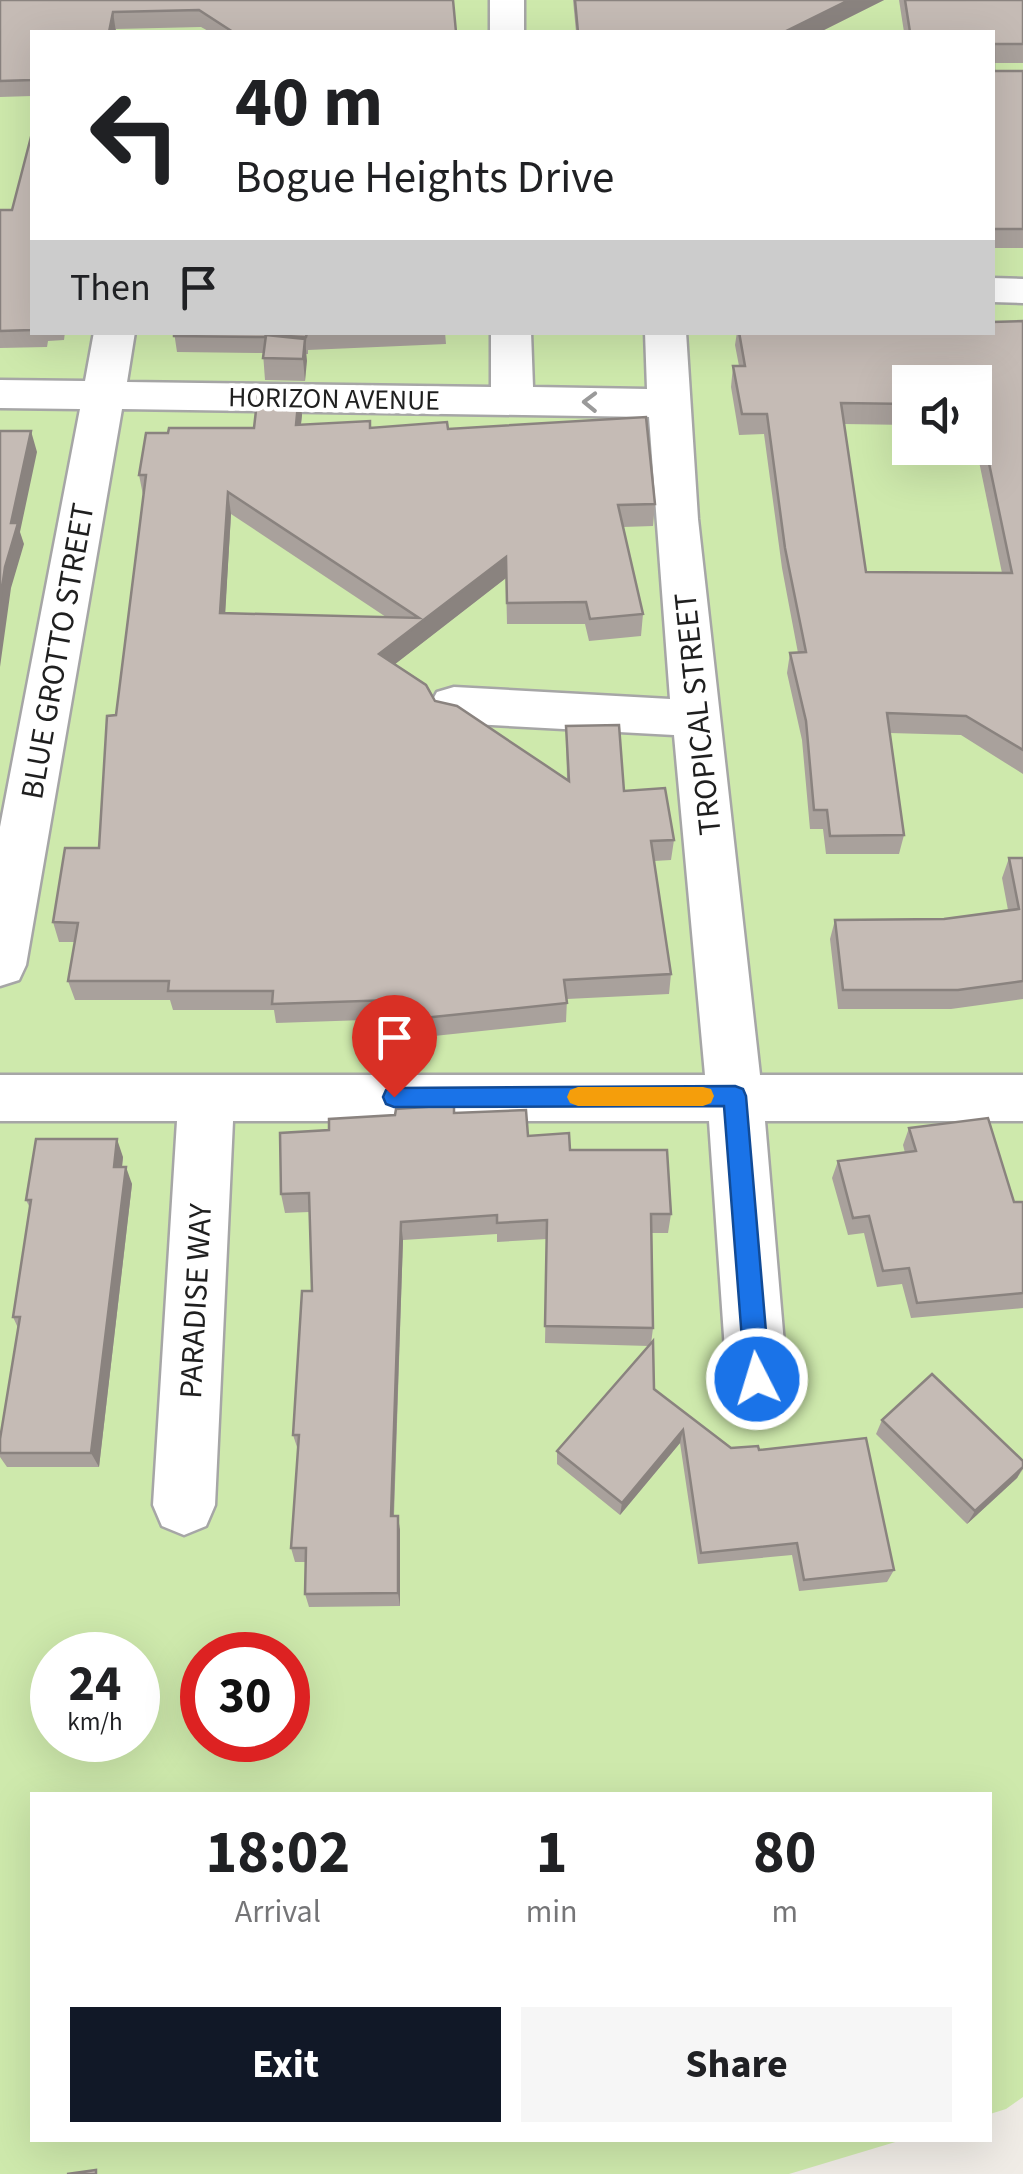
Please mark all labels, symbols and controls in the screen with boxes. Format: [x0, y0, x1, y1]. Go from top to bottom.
text: 40 m [235, 53, 383, 153]
icon: left [70, 70, 200, 200]
text: Bogue Heights Drive [235, 146, 614, 210]
icon: arrive [171, 260, 226, 315]
text: Then [70, 261, 151, 315]
map controls [892, 365, 992, 465]
button: sound [892, 365, 992, 465]
street label: HORIZON AVENUE [228, 377, 440, 421]
one-way arrow [581, 391, 596, 413]
street label: BLUE GROTTO STREET [9, 500, 107, 803]
street label: TROPICAL STREET [662, 590, 734, 837]
pin [352, 995, 437, 1098]
icon: arrive [367, 1010, 422, 1065]
street label: PARADISE WAY [168, 1202, 224, 1400]
position arrow [705, 1327, 809, 1431]
speed limit sign: 30 [180, 1632, 310, 1762]
text: 24 [69, 1649, 121, 1720]
text: km/h [67, 1704, 123, 1740]
text: 18:02 [205, 1811, 350, 1896]
text: 1 [536, 1811, 568, 1896]
text: 80 [753, 1811, 816, 1896]
text: Arrival [235, 1889, 321, 1935]
text: min [526, 1889, 578, 1935]
text: m [772, 1889, 798, 1935]
button: Exit [70, 2007, 501, 2122]
button: Share [521, 2007, 952, 2122]

